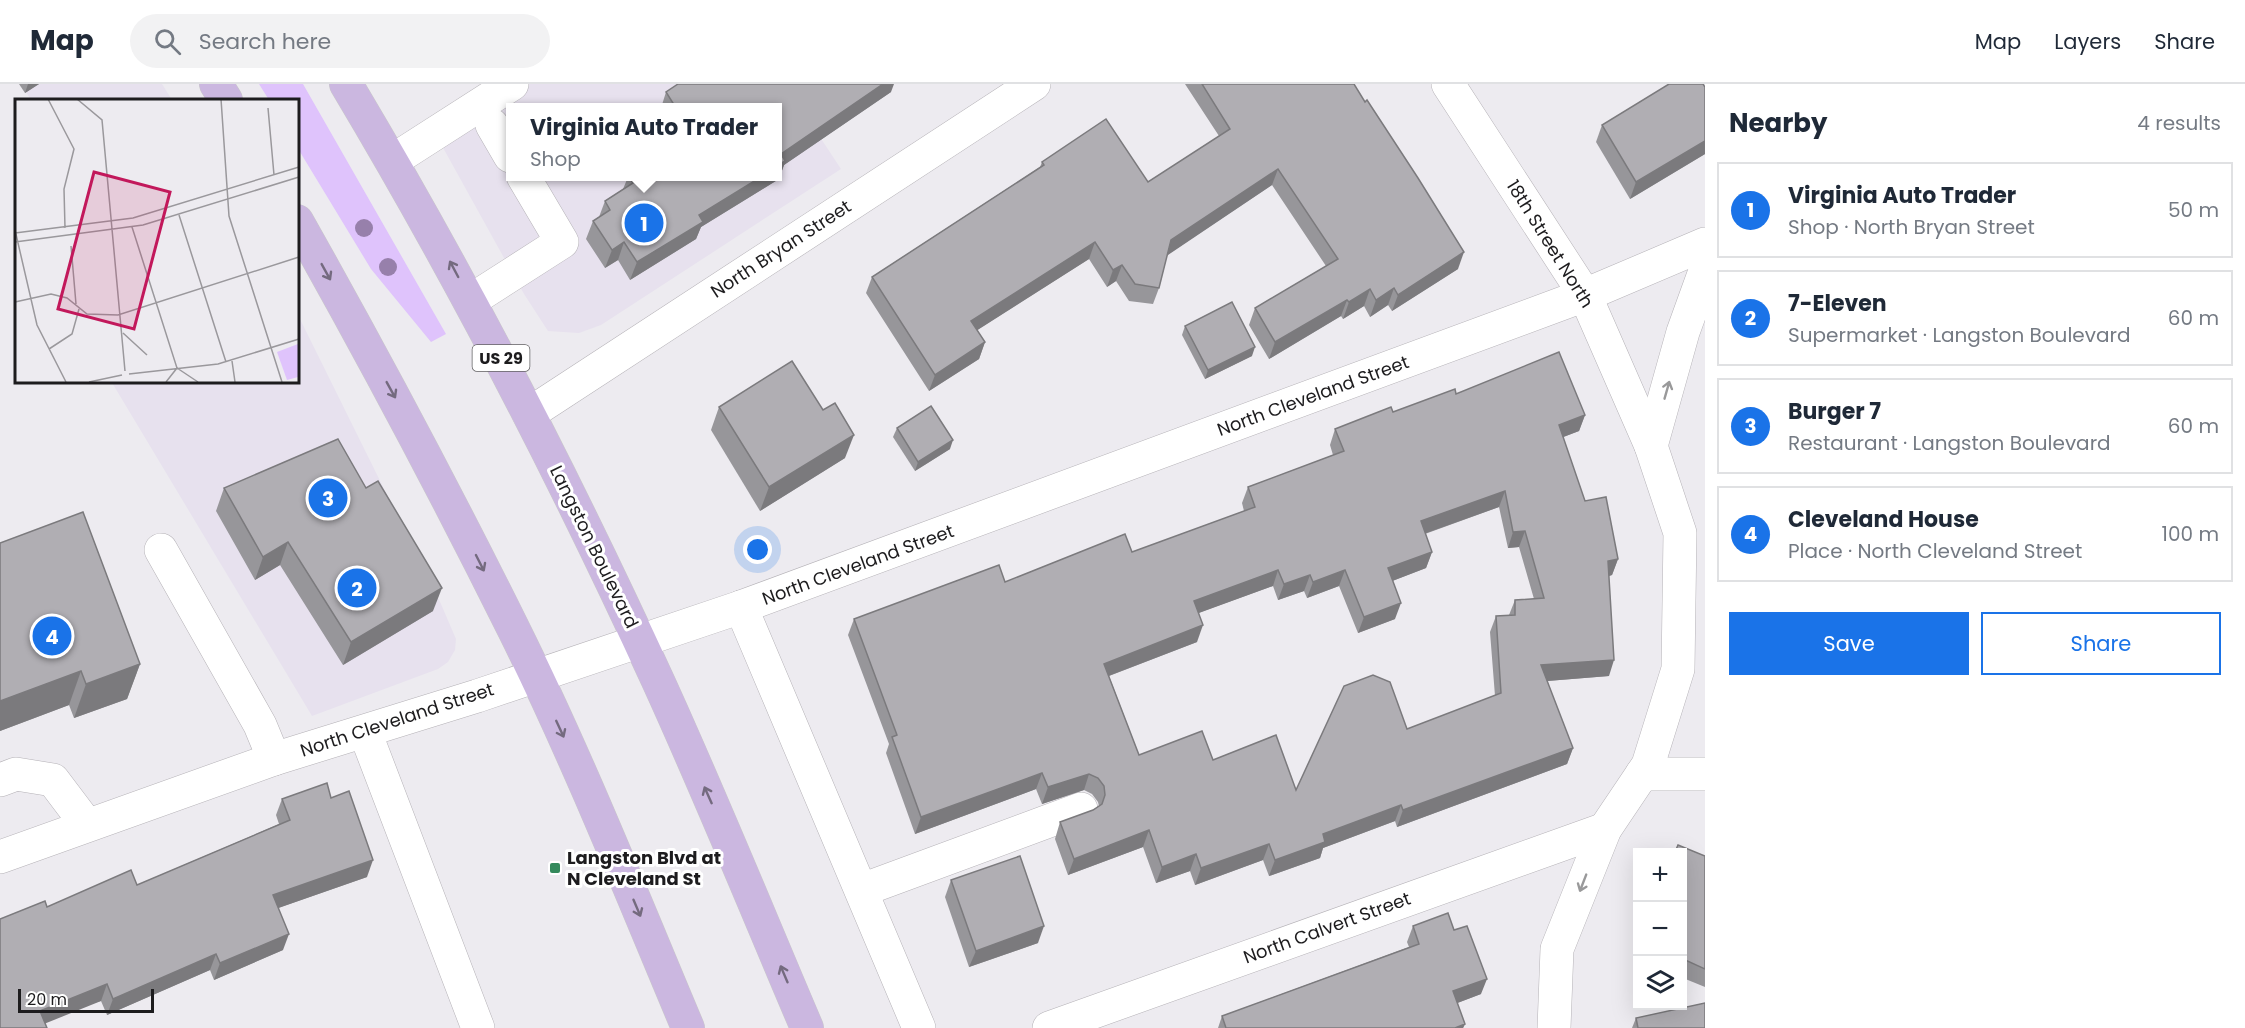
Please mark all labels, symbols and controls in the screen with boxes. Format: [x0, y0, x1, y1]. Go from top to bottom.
search box [130, 14, 550, 68]
text: Map [30, 21, 94, 60]
icon: search [151, 25, 184, 58]
text: Search here [199, 26, 331, 57]
text: Map [1975, 27, 2021, 56]
text: Layers [2054, 27, 2121, 56]
text: Share [2154, 27, 2215, 56]
inset map [15, 99, 298, 382]
popup [506, 103, 782, 181]
text: Nearby [1729, 105, 1827, 141]
text: 4 results [2137, 109, 2221, 137]
text: Virginia Auto Trader [530, 112, 758, 143]
text: Shop [530, 145, 581, 173]
street label: 18th Street North [1501, 175, 1600, 312]
text: Virginia Auto Trader [1788, 180, 2016, 211]
street label: North Bryan Street [706, 194, 856, 303]
text: 1 [1747, 196, 1754, 224]
text: 50 m [2168, 196, 2219, 224]
pin: 1 [624, 200, 664, 246]
text: Shop · North Bryan Street [1788, 213, 2035, 241]
one-way arrow [448, 261, 459, 279]
one-way arrow [321, 263, 332, 281]
text: 7-Eleven [1788, 288, 1887, 319]
text: 2 [1745, 304, 1756, 332]
text: 60 m [2168, 304, 2219, 332]
text: Supermarket · Langston Boulevard [1788, 321, 2130, 349]
road number: US 29 [472, 345, 530, 371]
street label: North Cleveland Street [1213, 349, 1412, 442]
one-way arrow [1662, 380, 1673, 399]
one-way arrow [385, 381, 397, 398]
text: Burger 7 [1788, 396, 1881, 427]
text: 3 [1744, 412, 1757, 440]
text: 60 m [2168, 412, 2219, 440]
text: Restaurant · Langston Boulevard [1788, 429, 2111, 457]
street label: Langston Boulevard [544, 461, 645, 632]
pin: 3 [308, 476, 348, 520]
text: Cleveland House [1788, 504, 1979, 535]
street label: North Cleveland Street [758, 518, 957, 611]
text: 4 [1744, 520, 1757, 548]
text: 100 m [2162, 520, 2219, 548]
your location [743, 535, 772, 564]
text: Place · North Cleveland Street [1788, 537, 2082, 565]
one-way arrow [475, 554, 487, 572]
pin: 2 [338, 566, 376, 610]
button: Save [1729, 612, 1969, 675]
button: Share [1981, 612, 2221, 675]
pin: 4 [32, 614, 72, 658]
street label: North Cleveland Street [297, 676, 497, 763]
one-way arrow [555, 719, 567, 737]
one-way arrow [702, 786, 713, 804]
place label: Langston Blvd at N Cleveland St [567, 845, 721, 891]
map controls [1633, 848, 1687, 1010]
button: + [1633, 848, 1687, 902]
marker: Langston Blvd at N Cleveland St [548, 861, 562, 875]
one-way arrow [1577, 873, 1588, 891]
street label: North Calvert Street [1240, 886, 1414, 969]
one-way arrow [632, 898, 643, 916]
button: − [1633, 902, 1687, 956]
button: layers [1633, 956, 1687, 1010]
one-way arrow [778, 966, 789, 984]
scale bar [18, 986, 154, 1014]
text: 20 m [27, 988, 67, 1011]

